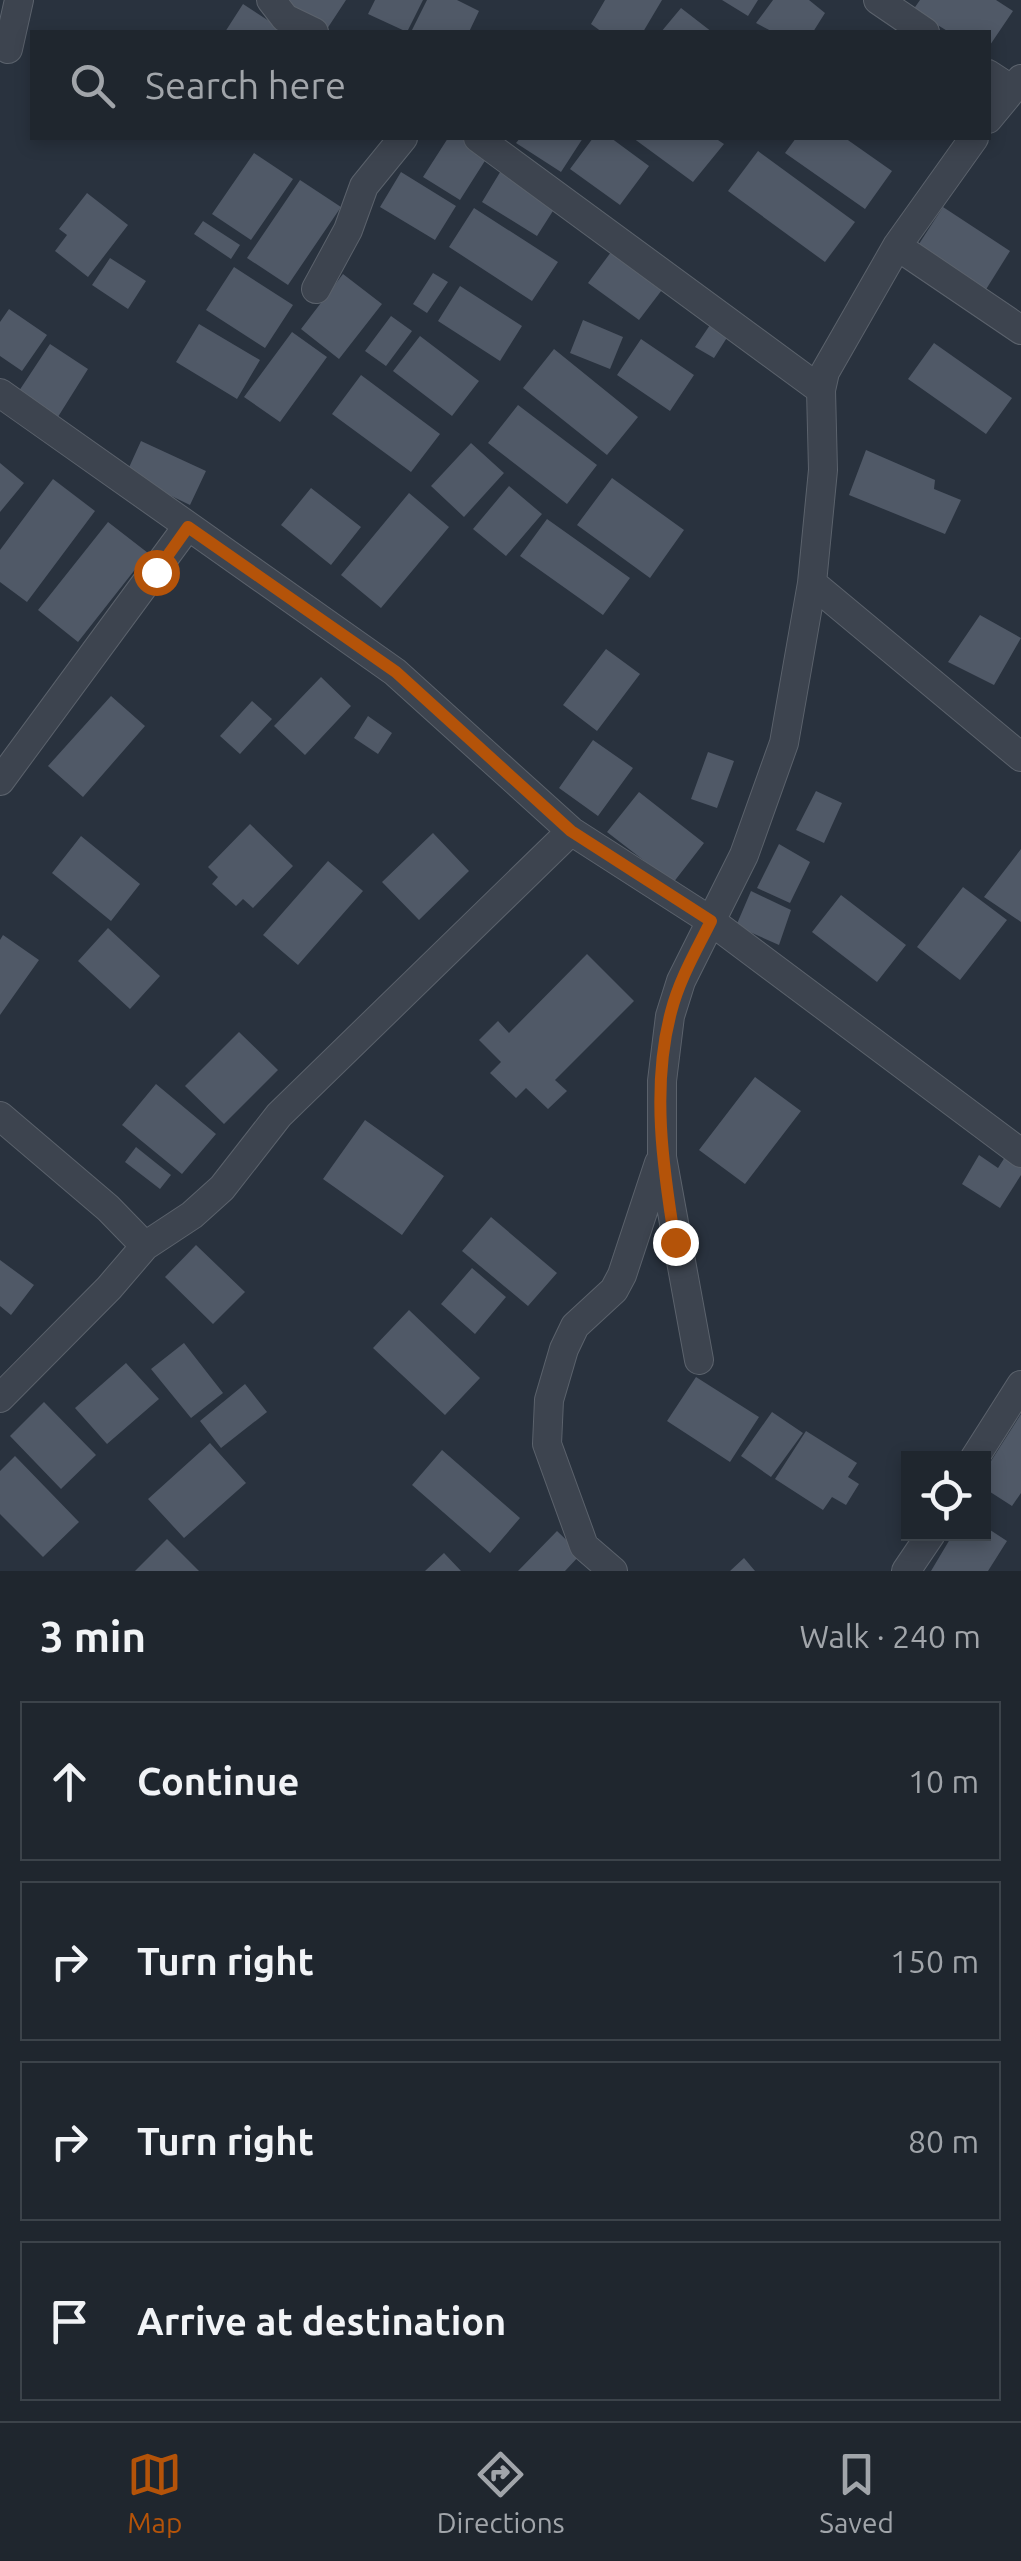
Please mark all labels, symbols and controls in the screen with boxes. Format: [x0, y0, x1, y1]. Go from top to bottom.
search box [30, 30, 991, 140]
icon: search [65, 58, 120, 113]
text: Search here [145, 64, 346, 106]
route start [134, 550, 180, 596]
route end [653, 1220, 699, 1266]
map controls [901, 1451, 991, 1541]
button: locate [901, 1451, 991, 1541]
text: 3 min [40, 1613, 146, 1660]
text: Walk · 240 m [799, 1618, 981, 1654]
icon: ahead [42, 1754, 97, 1809]
text: Continue [137, 1760, 299, 1802]
text: 10 m [908, 1763, 979, 1799]
icon: right [42, 1934, 97, 1989]
text: Turn right [137, 1940, 314, 1982]
text: 150 m [890, 1943, 979, 1979]
icon: right [42, 2114, 97, 2169]
text: Turn right [137, 2120, 314, 2162]
text: 80 m [908, 2123, 979, 2159]
icon: arrive [42, 2294, 97, 2349]
text: Arrive at destination [137, 2300, 506, 2342]
tab: Map [127, 2447, 182, 2538]
tab: Directions [437, 2447, 565, 2538]
tab: Saved [819, 2447, 894, 2538]

